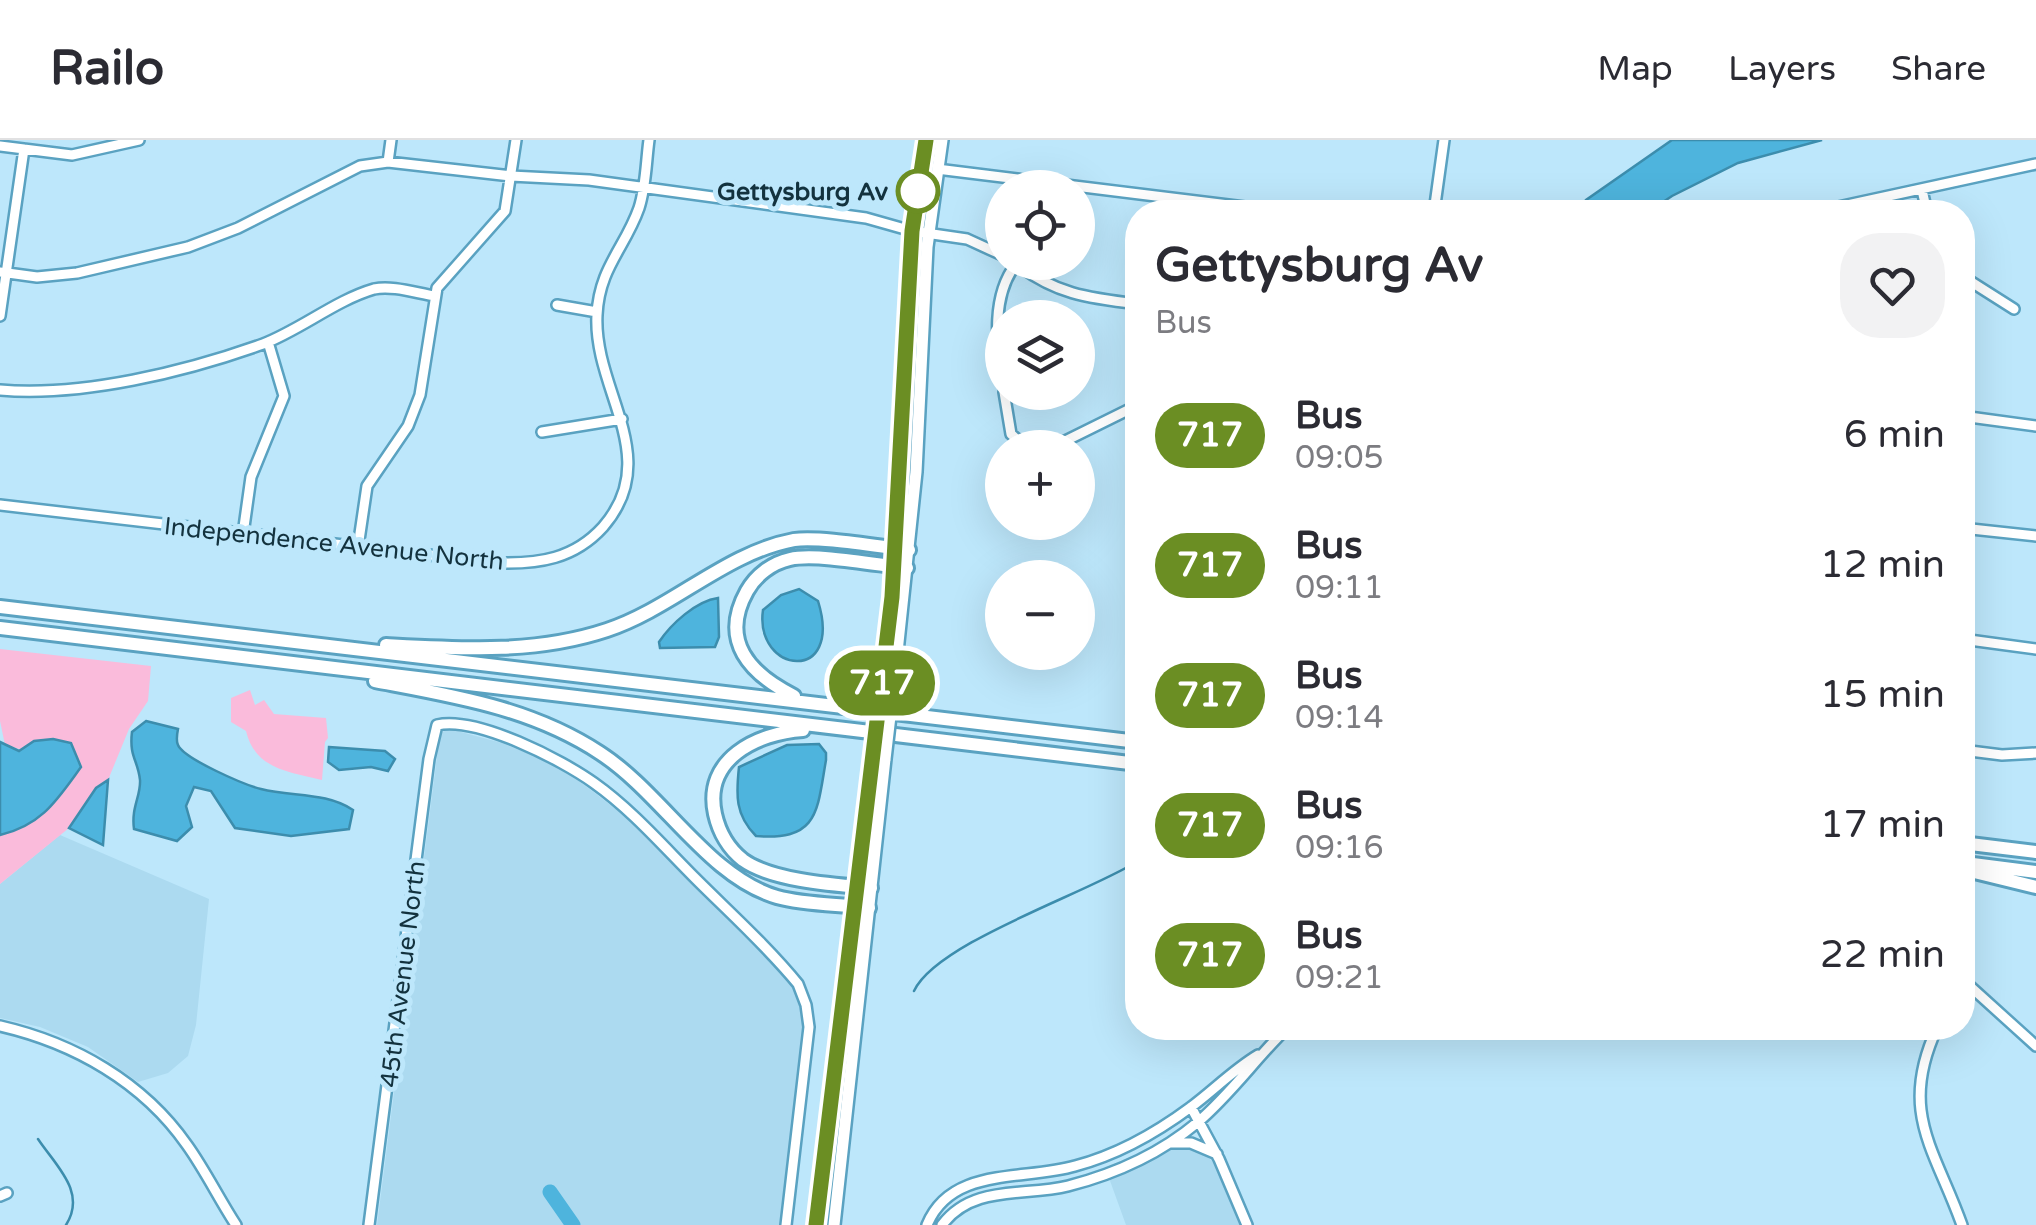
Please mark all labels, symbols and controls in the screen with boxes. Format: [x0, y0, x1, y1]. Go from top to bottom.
text: Railo [50, 40, 164, 98]
text: Map [1597, 48, 1673, 90]
text: Layers [1728, 48, 1836, 90]
text: Share [1891, 48, 1986, 90]
marker: Gettysburg Av [897, 170, 939, 212]
map controls [985, 170, 1095, 670]
button: locate [985, 170, 1095, 280]
place label: Gettysburg Av [717, 177, 889, 207]
button: heart [1840, 233, 1945, 338]
text: Gettysburg Av [1155, 237, 1483, 295]
button: layers [985, 300, 1095, 410]
text: Bus [1155, 304, 1212, 342]
text: Bus [1295, 393, 1362, 439]
text: 6 min [1844, 412, 1945, 458]
text: 717 [1177, 414, 1243, 456]
button: + [985, 430, 1095, 540]
text: 09:05 [1295, 439, 1384, 477]
street label: Independence Avenue North [163, 511, 505, 577]
text: Bus [1295, 523, 1362, 569]
text: 12 min [1820, 542, 1945, 588]
text: 717 [1177, 544, 1243, 586]
button: − [985, 560, 1095, 670]
text: 09:11 [1295, 569, 1384, 607]
line badge: 717 [824, 650, 940, 716]
text: Bus [1295, 653, 1362, 699]
text: 717 [849, 662, 915, 704]
text: 15 min [1820, 672, 1945, 718]
text: 717 [1177, 674, 1243, 716]
text: 09:14 [1295, 699, 1384, 737]
text: Bus [1295, 783, 1362, 829]
text: 17 min [1820, 802, 1945, 848]
text: 717 [1177, 804, 1243, 846]
text: 09:16 [1295, 829, 1384, 867]
street label: 45th Avenue North [374, 859, 432, 1089]
text: Bus [1295, 913, 1362, 959]
text: 22 min [1820, 932, 1945, 978]
text: 717 [1177, 934, 1243, 976]
text: 09:21 [1295, 959, 1384, 997]

